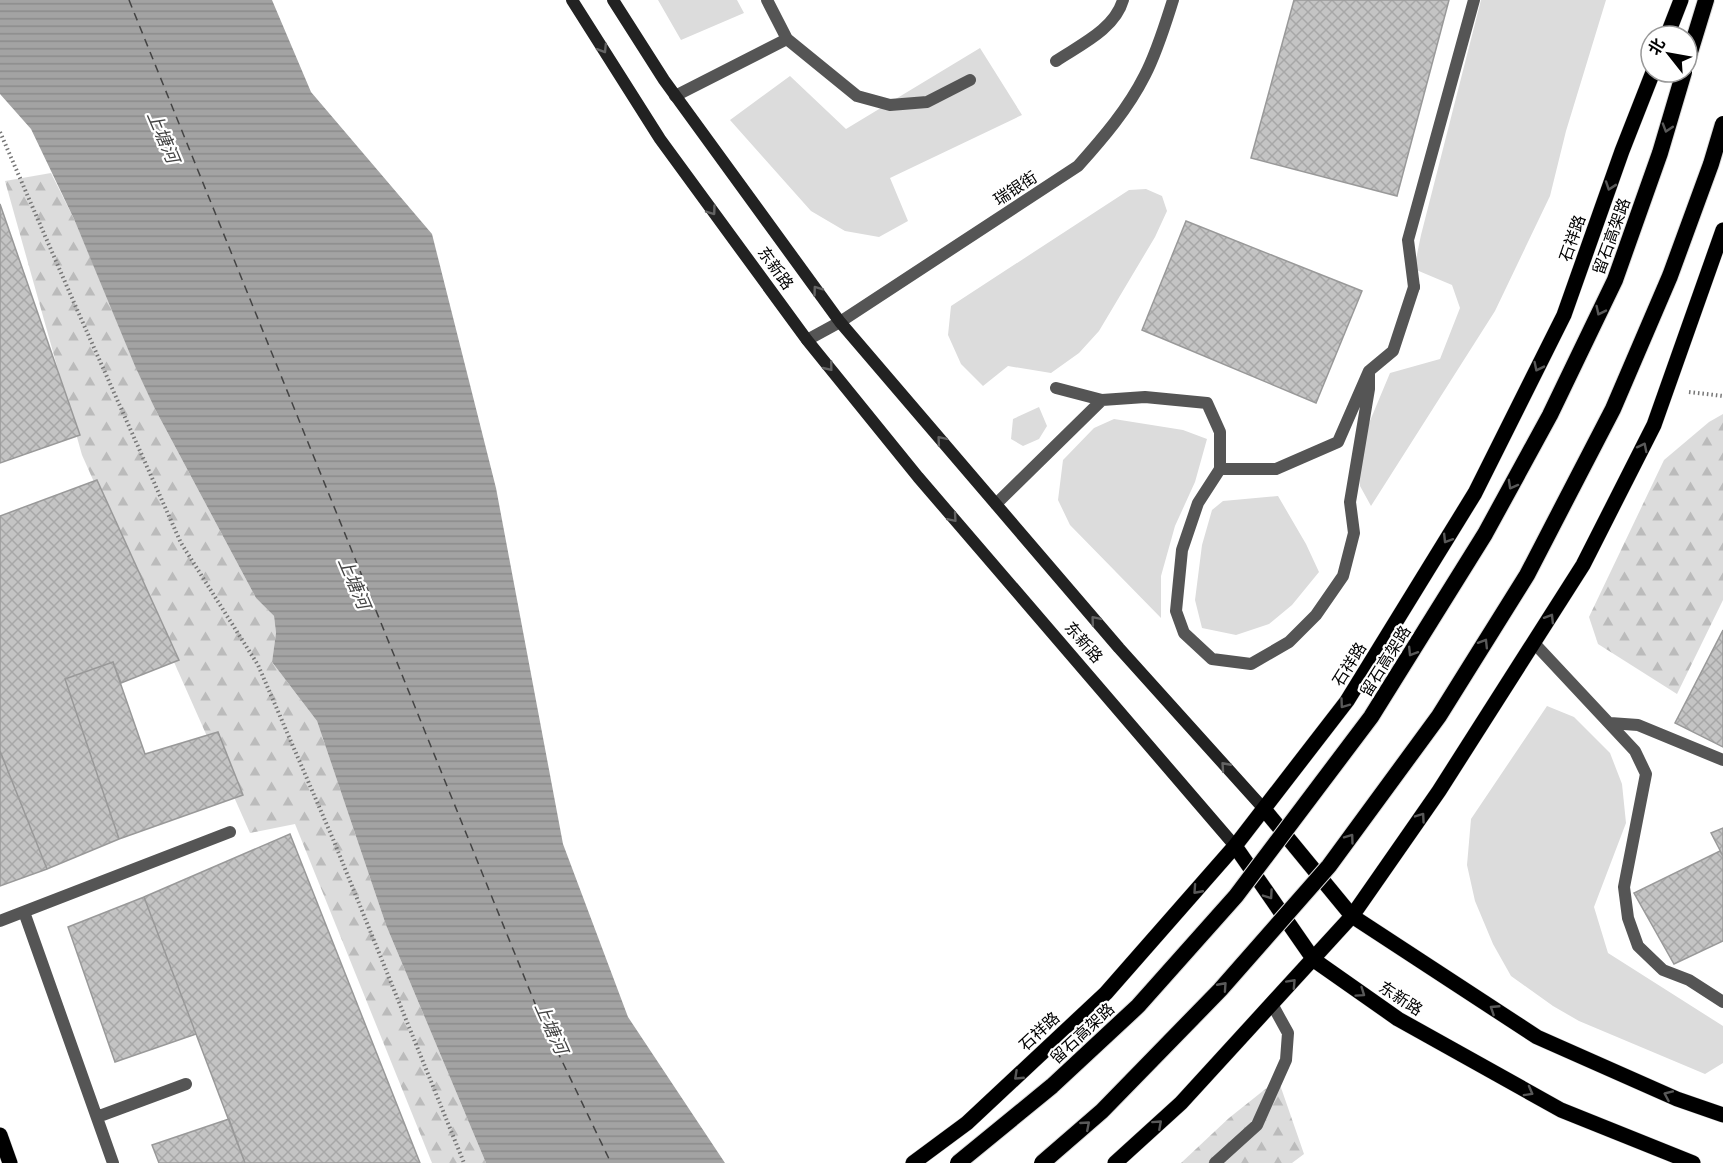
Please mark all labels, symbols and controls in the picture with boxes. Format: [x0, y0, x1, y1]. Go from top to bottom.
north arrow [1639, 24, 1699, 84]
text: 北 [1643, 34, 1670, 59]
one-way arrow [596, 43, 607, 54]
water label: 上塘河 [141, 107, 186, 169]
one-way arrow [1662, 122, 1674, 133]
street label: 瑞银街 [989, 167, 1041, 210]
one-way arrow [1604, 180, 1617, 191]
street label: 留石高架路 [1588, 195, 1635, 277]
one-way arrow [705, 204, 716, 215]
street label: 石祥路 [1555, 212, 1590, 264]
street label: 东新路 [753, 243, 798, 294]
one-way arrow [813, 285, 824, 296]
one-way arrow [1595, 304, 1607, 315]
one-way arrow [821, 360, 832, 371]
one-way arrow [1534, 360, 1545, 371]
one-way arrow [937, 436, 948, 447]
one-way arrow [1636, 442, 1647, 453]
one-way arrow [1508, 478, 1519, 489]
one-way arrow [946, 511, 957, 522]
one-way arrow [1442, 533, 1454, 543]
water label: 上塘河 [332, 553, 377, 615]
one-way arrow [1542, 613, 1553, 624]
one-way arrow [1091, 616, 1102, 627]
street label: 东新路 [1060, 617, 1107, 667]
street label: 留石高架路 [1355, 622, 1416, 701]
street label: 石祥路 [1328, 638, 1371, 690]
one-way arrow [1477, 639, 1489, 649]
one-way arrow [1407, 646, 1419, 656]
one-way arrow [1340, 698, 1351, 709]
one-way arrow [1221, 762, 1232, 772]
one-way arrow [1414, 812, 1425, 823]
one-way arrow [1343, 833, 1354, 844]
one-way arrow [1193, 883, 1204, 894]
one-way arrow [1262, 888, 1273, 899]
street label: 东新路 [1375, 977, 1427, 1020]
one-way arrow [1285, 979, 1296, 990]
one-way arrow [1216, 982, 1227, 993]
one-way arrow [1355, 986, 1366, 997]
water label: 上塘河 [529, 998, 574, 1060]
street label: 留石高架路 [1046, 998, 1119, 1068]
one-way arrow [1489, 1005, 1500, 1016]
street label: 石祥路 [1015, 1007, 1064, 1055]
one-way arrow [1014, 1069, 1024, 1080]
one-way arrow [1523, 1085, 1534, 1096]
one-way arrow [1663, 1091, 1674, 1103]
one-way arrow [1151, 1120, 1162, 1131]
one-way arrow [1079, 1121, 1090, 1132]

